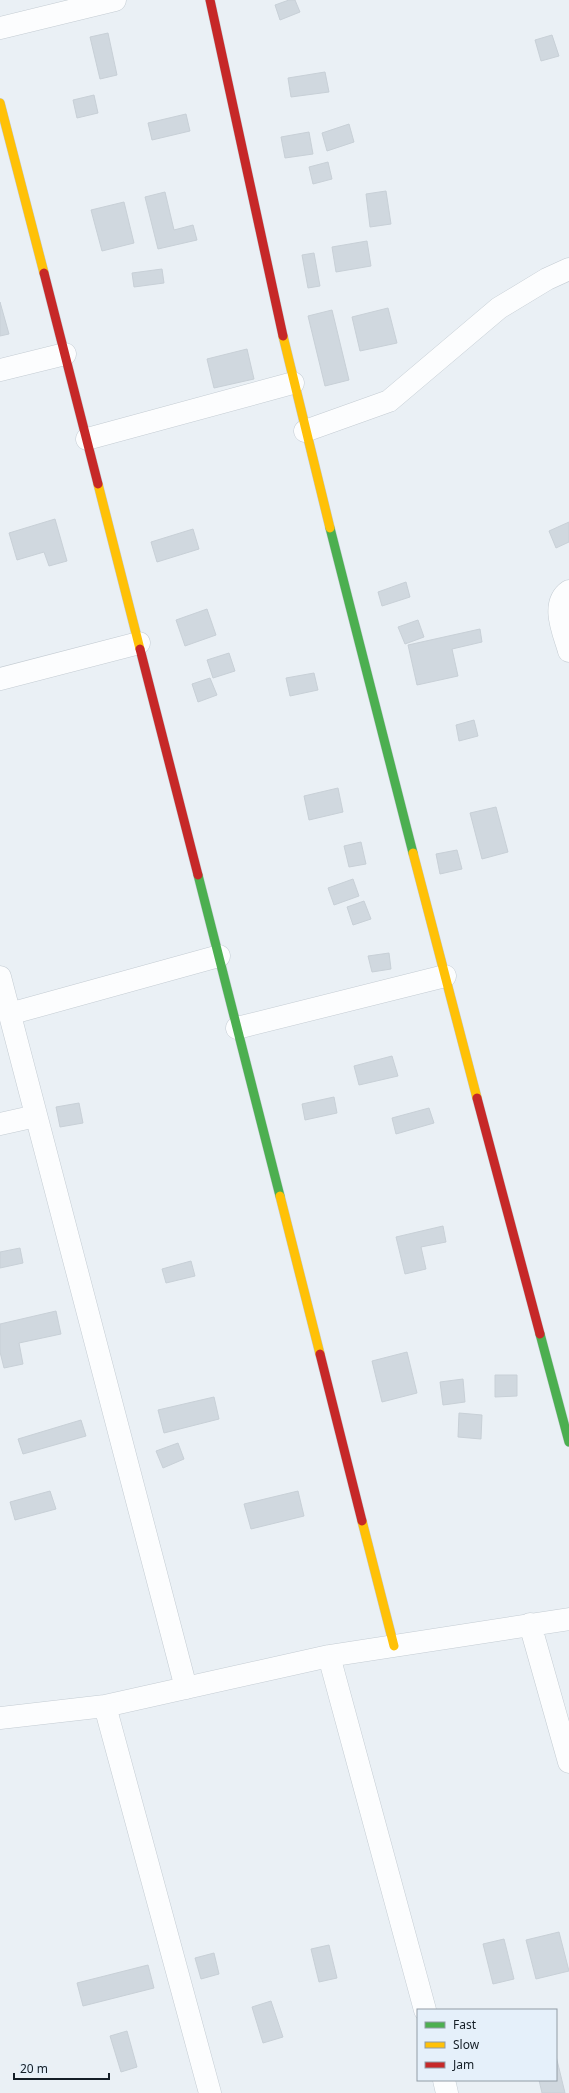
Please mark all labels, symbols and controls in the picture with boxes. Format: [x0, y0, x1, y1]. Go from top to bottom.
legend [417, 2009, 557, 2081]
text: Fast [453, 2016, 477, 2033]
text: Slow [453, 2036, 480, 2053]
scale bar [14, 2055, 109, 2081]
text: Jam [452, 2056, 474, 2073]
text: 20 m [20, 2060, 48, 2077]

